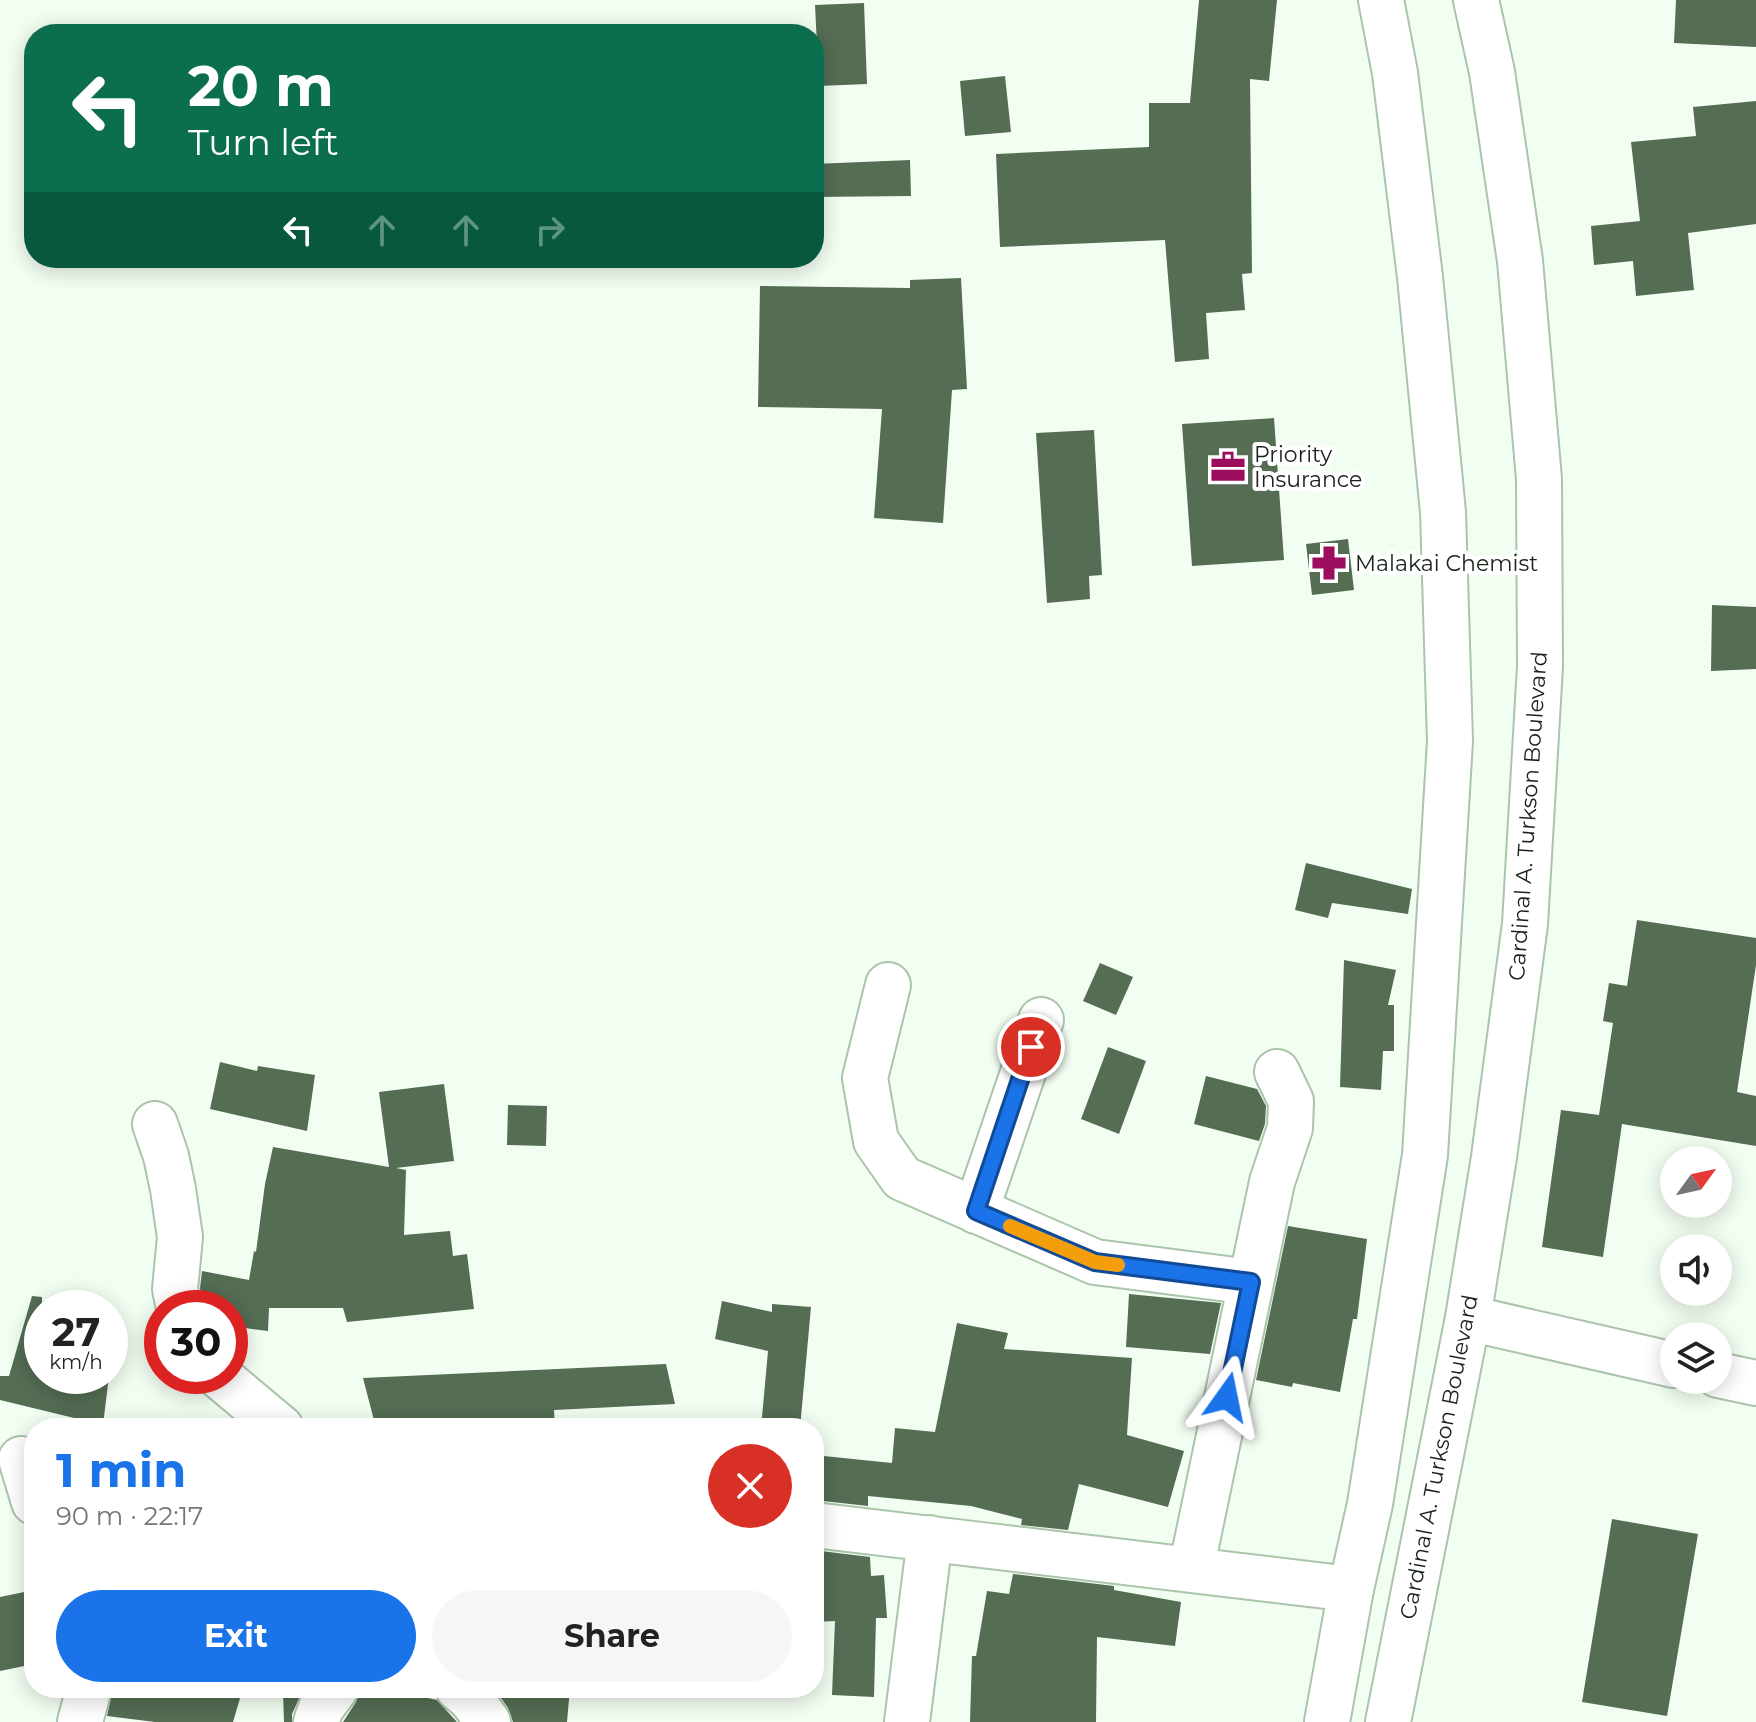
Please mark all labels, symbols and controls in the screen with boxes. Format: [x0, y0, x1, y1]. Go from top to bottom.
text: 20 m [188, 52, 334, 120]
icon: left [56, 56, 160, 160]
text: Turn left [188, 120, 339, 164]
icon: left [276, 208, 320, 252]
icon: ahead [360, 208, 404, 252]
icon: ahead [444, 208, 488, 252]
icon: right [528, 208, 572, 252]
place label: Priority Insurance [1254, 441, 1362, 493]
office icon: Priority Insurance [1209, 448, 1247, 486]
pharmacy icon: Malakai Chemist [1310, 544, 1348, 582]
place label: Malakai Chemist [1355, 550, 1538, 577]
street label: Cardinal A. Turkson Boulevard [1503, 650, 1553, 982]
pin [997, 1013, 1065, 1081]
icon: arrive [1009, 1025, 1053, 1069]
north arrow [1660, 1146, 1732, 1218]
map controls [1660, 1146, 1732, 1394]
button: sound [1660, 1234, 1732, 1306]
speed limit sign: 30 [144, 1290, 248, 1394]
street label: Cardinal A. Turkson Boulevard [1394, 1292, 1484, 1622]
text: 27 [52, 1307, 100, 1356]
button: layers [1660, 1322, 1732, 1394]
text: km/h [49, 1350, 103, 1374]
position arrow [1185, 1355, 1269, 1439]
text: 1 min [56, 1441, 186, 1499]
button: close [708, 1444, 792, 1528]
text: 90 m · 22:17 [56, 1500, 203, 1532]
button: Exit [56, 1590, 416, 1682]
button: Share [432, 1590, 792, 1682]

